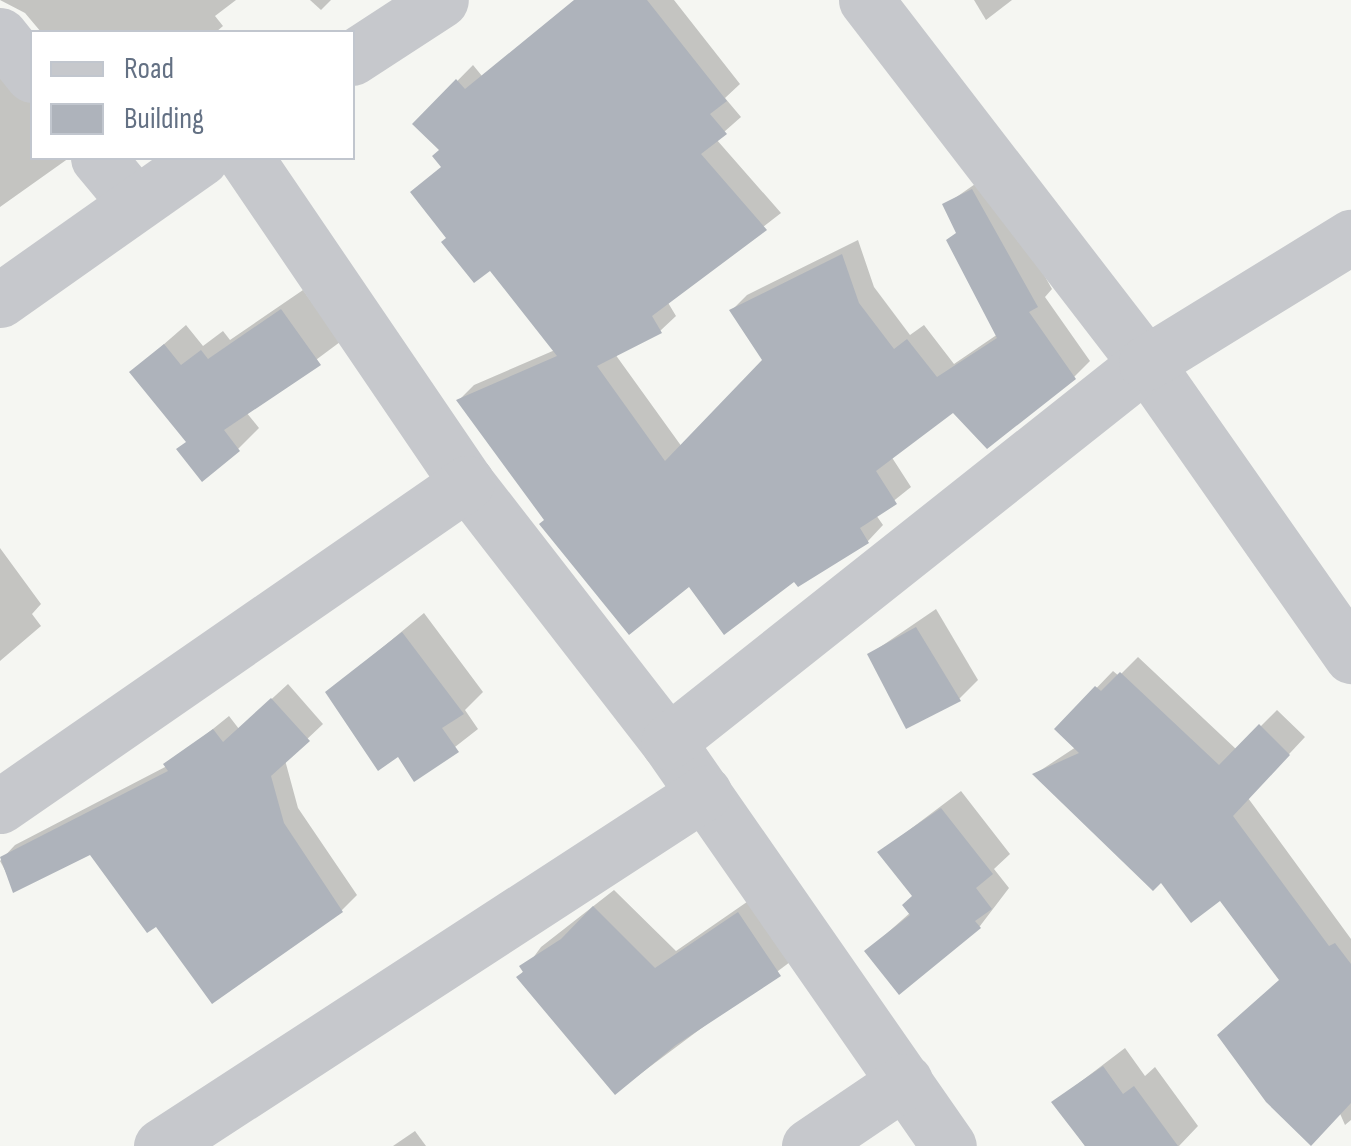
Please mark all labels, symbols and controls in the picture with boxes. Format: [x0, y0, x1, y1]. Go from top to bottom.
legend [30, 30, 355, 160]
text: Road [124, 51, 174, 87]
text: Building [124, 101, 204, 137]

